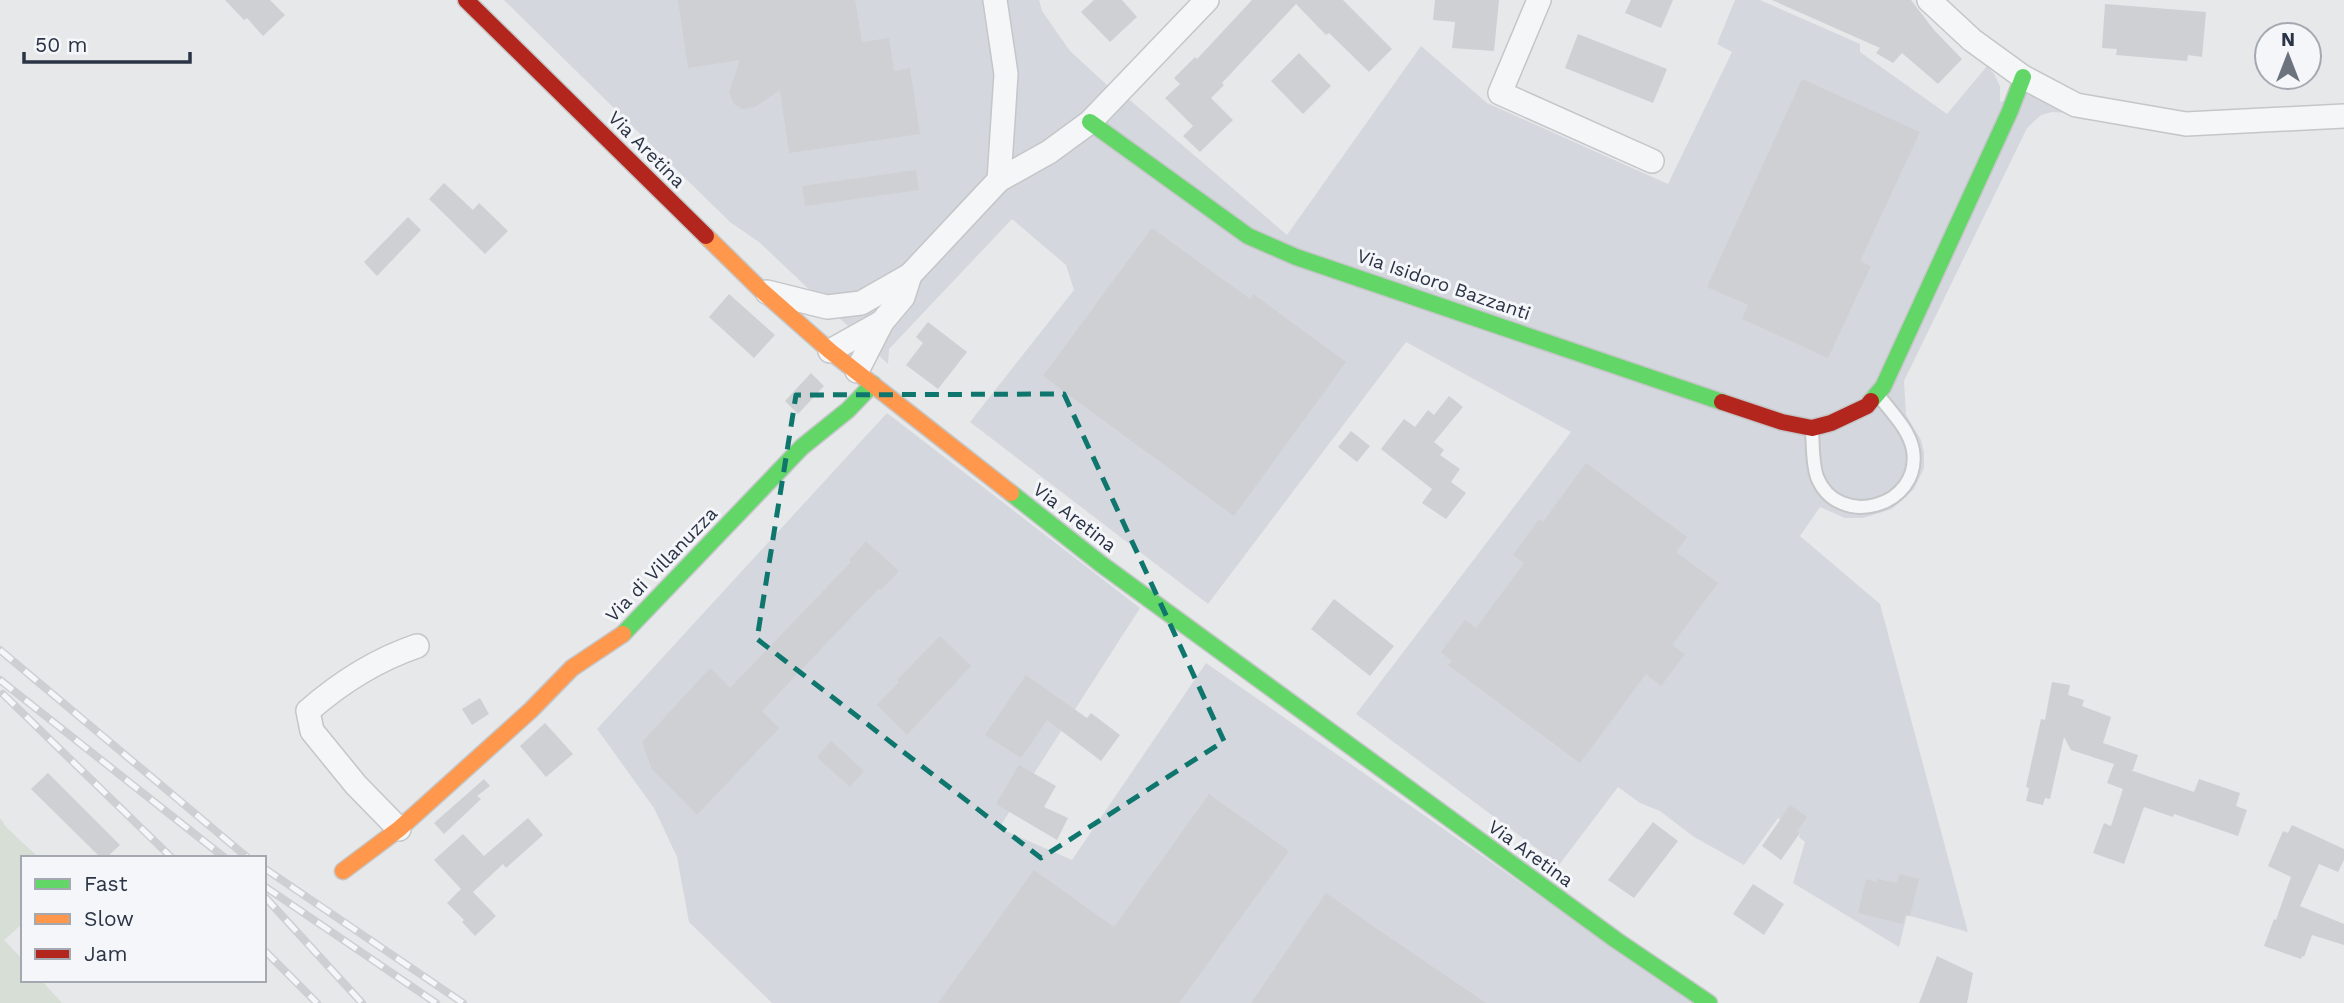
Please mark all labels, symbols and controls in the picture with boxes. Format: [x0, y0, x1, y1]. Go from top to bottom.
scale bar [24, 21, 191, 65]
north arrow [2253, 21, 2323, 91]
text: N [2281, 28, 2295, 51]
text: 50 m [35, 32, 87, 57]
street label: Via Aretina [603, 106, 690, 193]
street label: Via Isidoro Bazzanti [1354, 244, 1534, 325]
street label: Via Aretina [1028, 478, 1121, 557]
street label: Via di Villanuzza [601, 502, 722, 627]
street label: Via Aretina [1484, 815, 1578, 892]
legend [21, 856, 266, 982]
text: Fast [84, 871, 128, 896]
text: Slow [84, 906, 134, 931]
text: Jam [84, 941, 127, 966]

